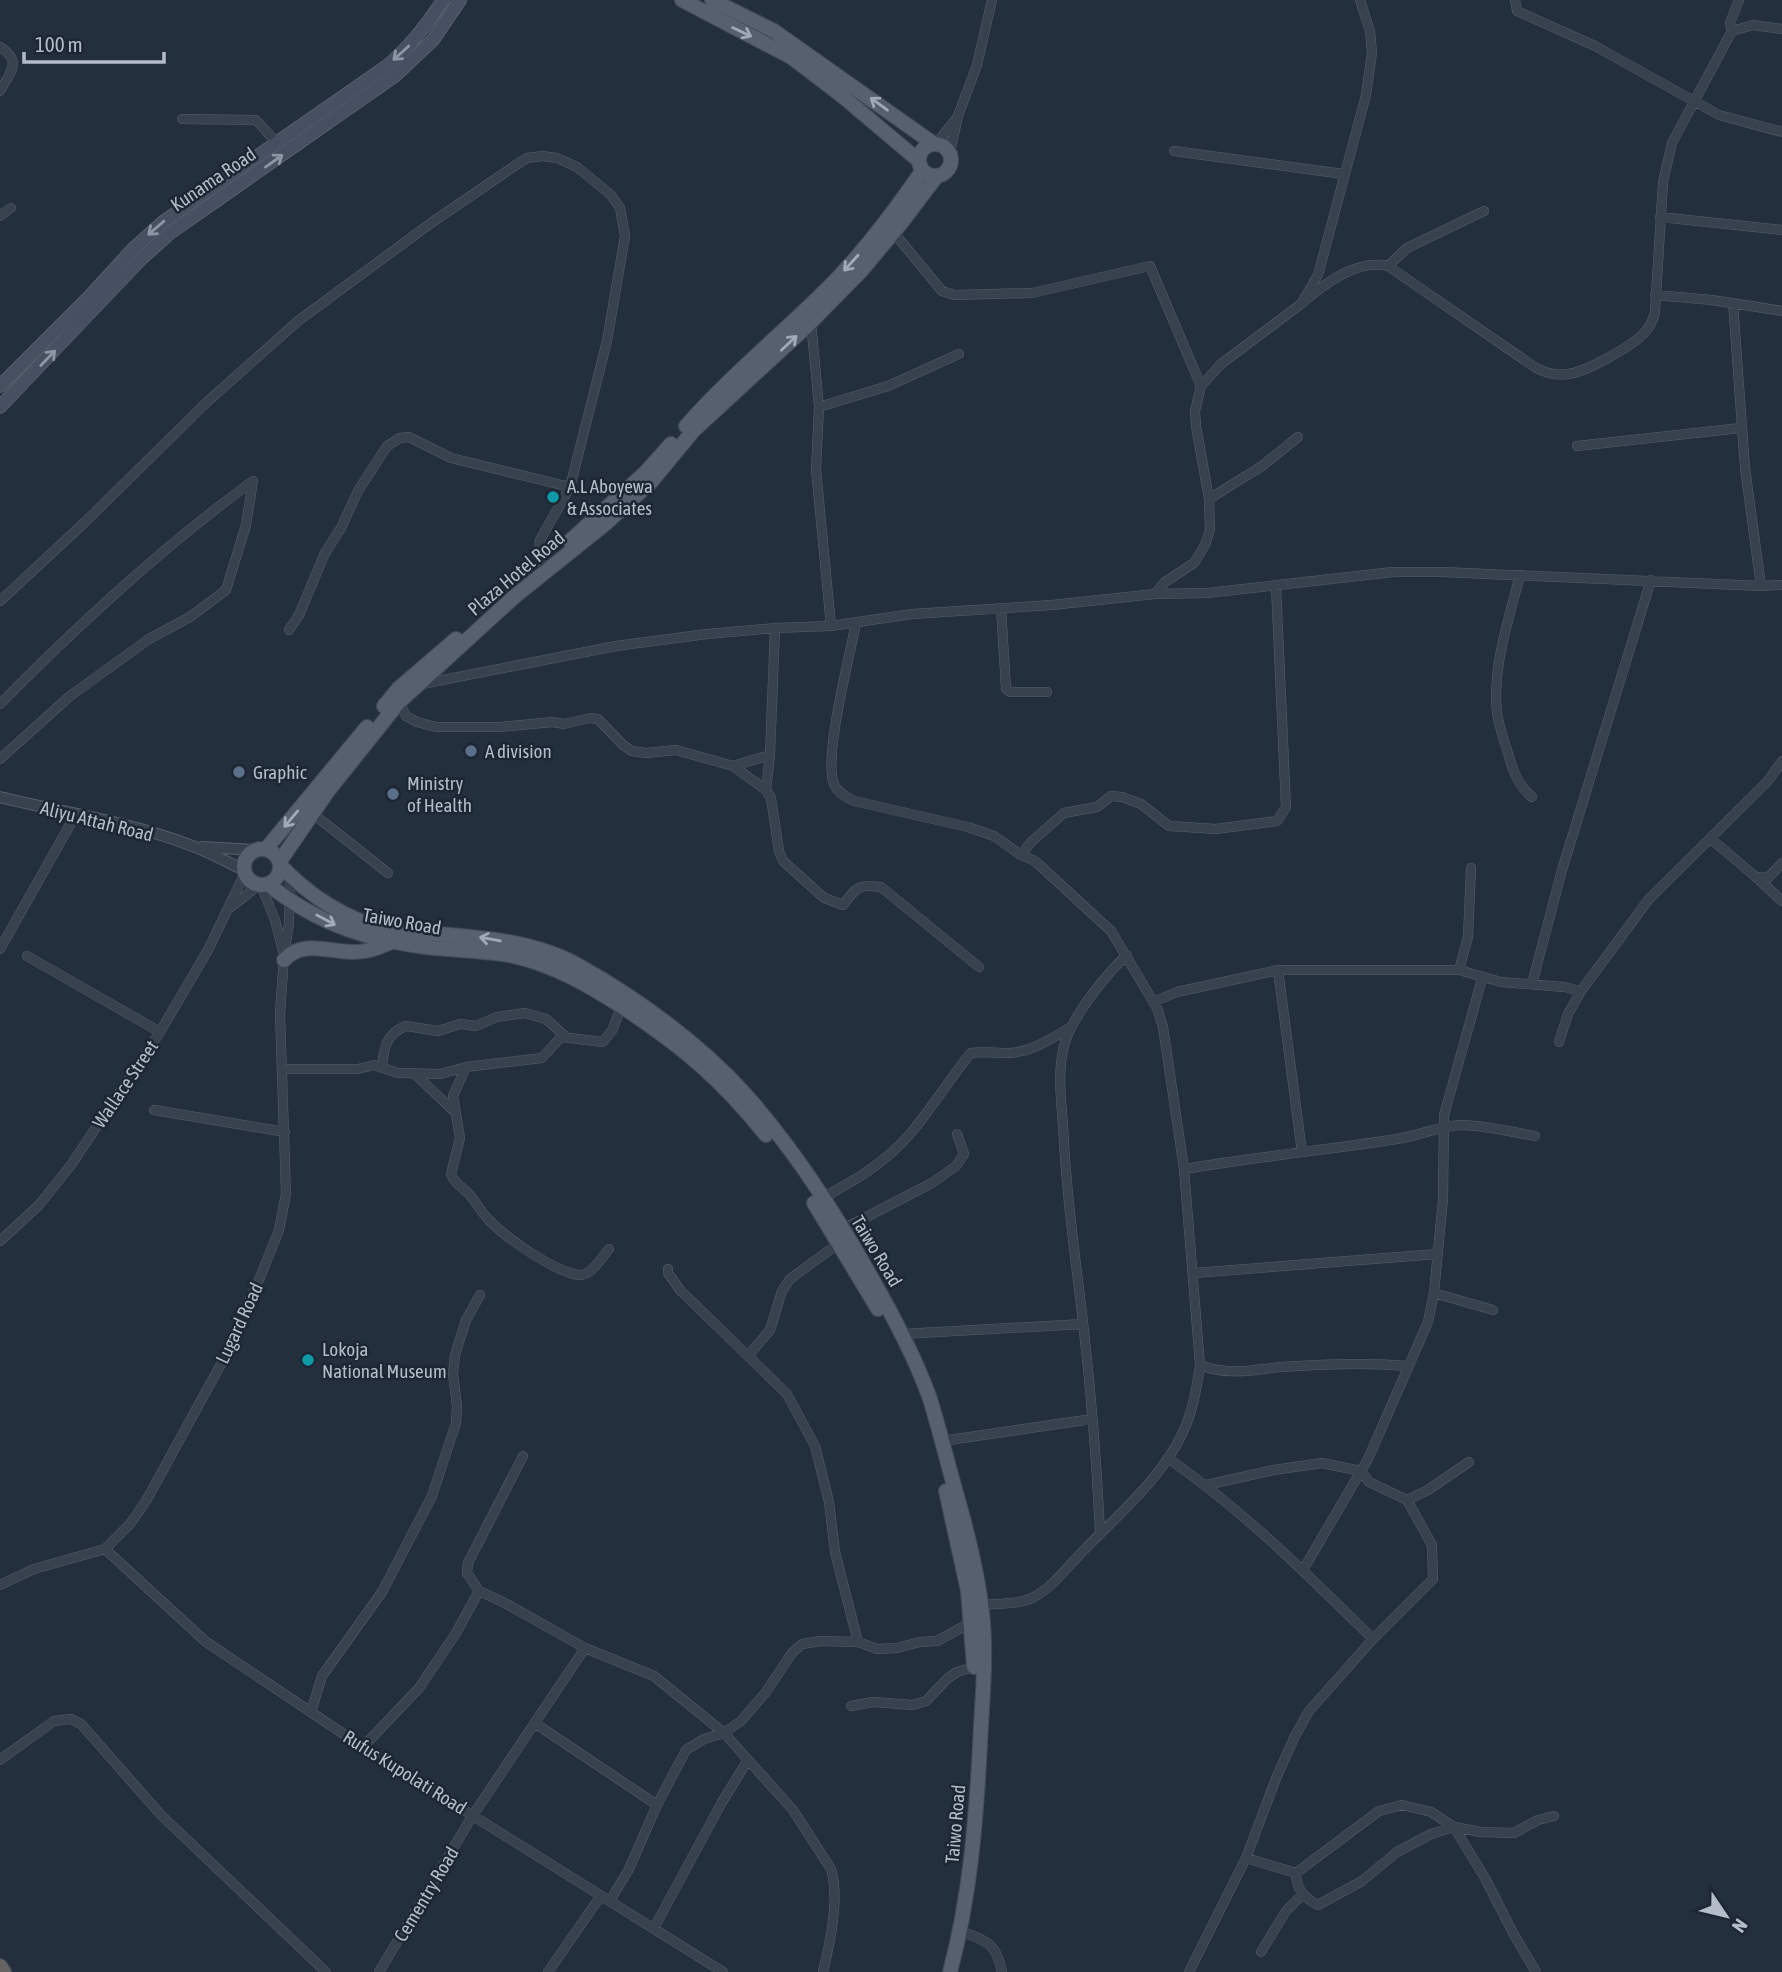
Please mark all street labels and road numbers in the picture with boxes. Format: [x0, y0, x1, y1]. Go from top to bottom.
street label: Kunama Road [166, 143, 260, 215]
street label: Plaza Hotel Road [463, 526, 569, 620]
street label: Aliyu Attah Road [38, 796, 156, 846]
street label: Taiwo Road [361, 903, 443, 939]
street label: Wallace Street [88, 1036, 162, 1132]
street label: Taiwo Road [847, 1211, 907, 1291]
street label: Lugard Road [211, 1279, 267, 1367]
street label: Rufus Kupolati Road [339, 1725, 471, 1819]
street label: Taiwo Road [941, 1784, 969, 1864]
street label: Cementry Road [389, 1843, 463, 1945]

